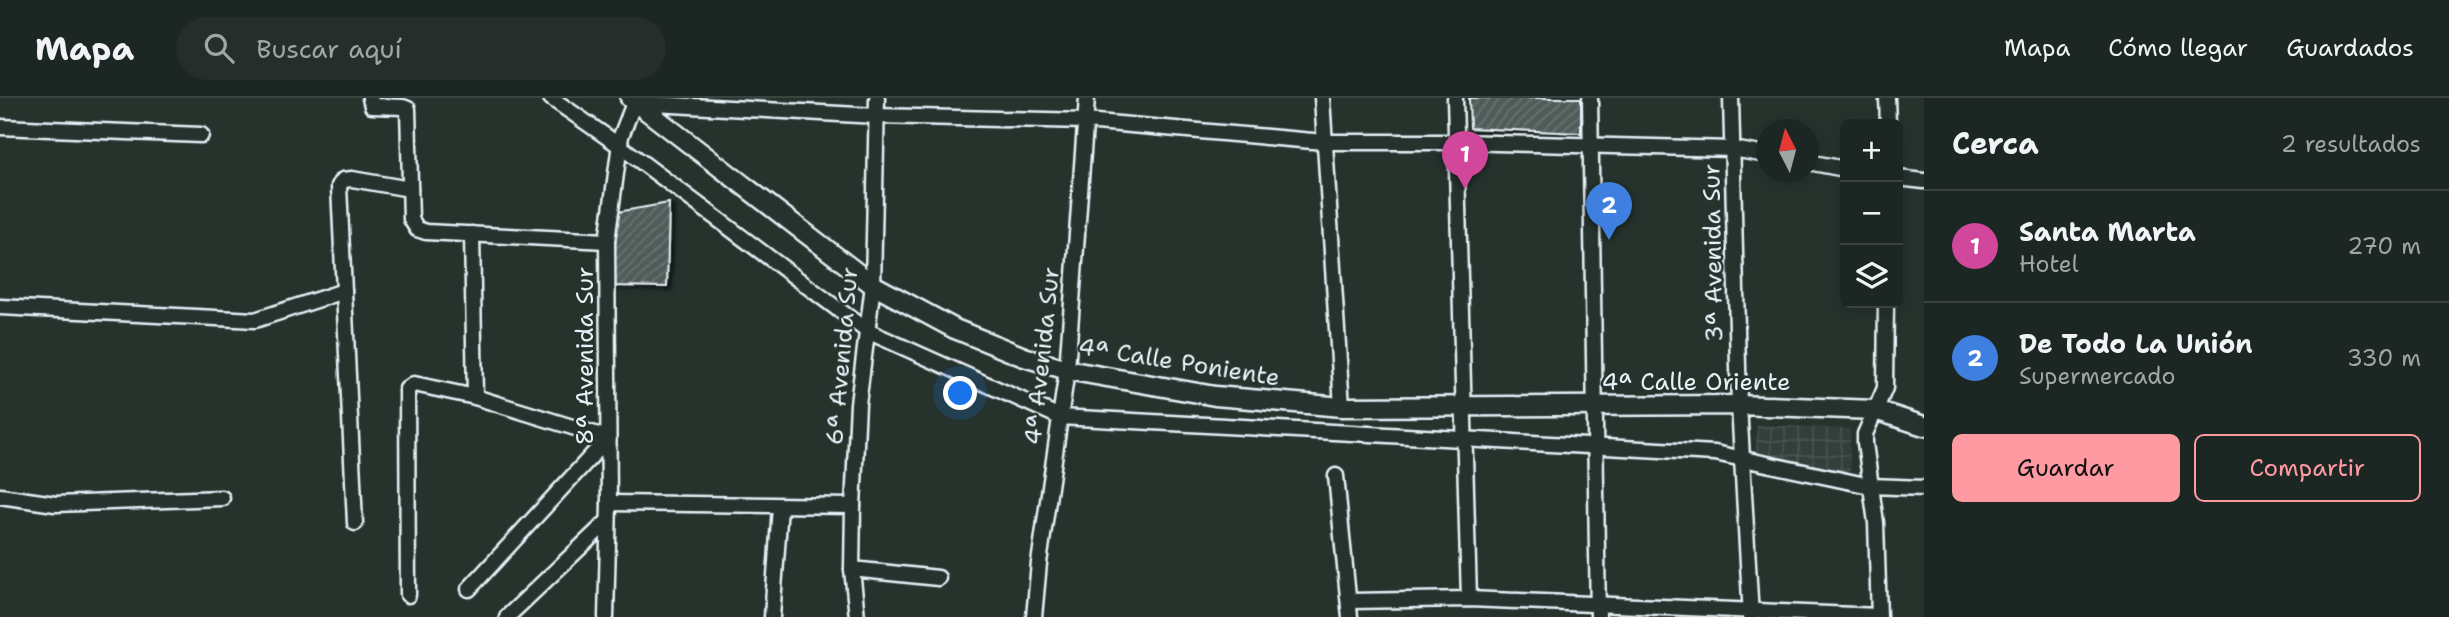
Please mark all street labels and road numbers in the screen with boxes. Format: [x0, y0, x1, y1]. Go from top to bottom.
street label: 3ª Avenida Sur [1695, 163, 1731, 343]
street label: 4ª Avenida Sur [1017, 265, 1067, 447]
street label: 6ª Avenida Sur [818, 266, 866, 446]
street label: 8ª Avenida Sur [569, 267, 601, 445]
street label: 4ª Calle Poniente [1076, 330, 1282, 394]
street label: 4ª Calle Oriente [1601, 366, 1791, 398]

